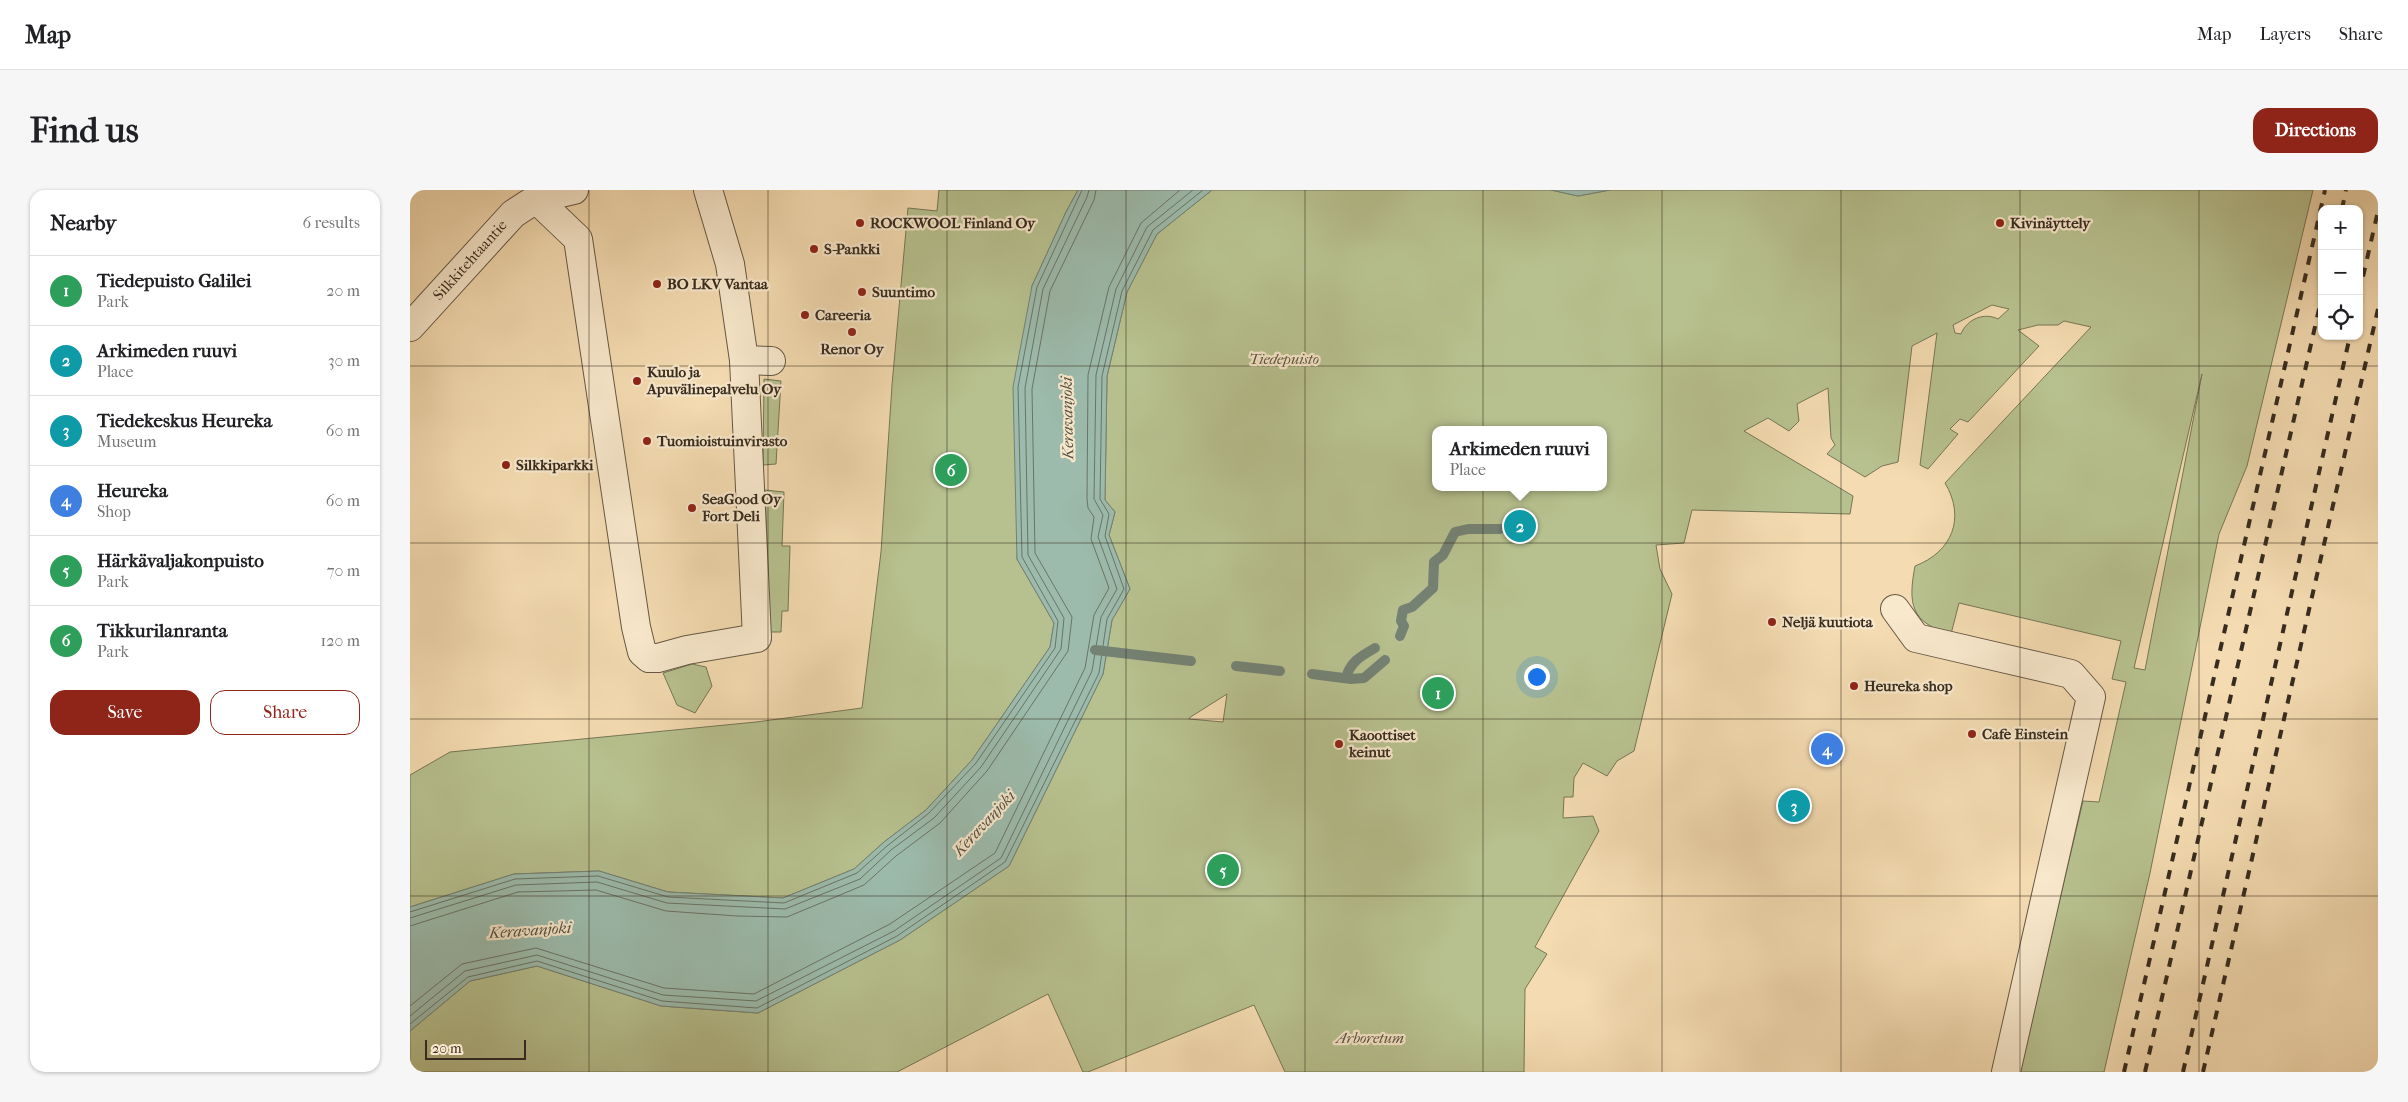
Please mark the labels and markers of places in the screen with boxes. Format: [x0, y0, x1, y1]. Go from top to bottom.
place label: ROCKWOOL Finland Oy [870, 214, 1036, 232]
place label: Kivinäyttely [2010, 214, 2091, 232]
marker: ROCKWOOL Finland Oy [854, 217, 866, 229]
marker: Kivinäyttely [1994, 217, 2006, 229]
place label: S-Pankki [824, 240, 881, 258]
marker: S-Pankki [808, 243, 820, 255]
place label: BO LKV Vantaa [667, 275, 769, 293]
marker: BO LKV Vantaa [651, 278, 663, 290]
place label: Suuntimo [872, 283, 935, 301]
marker: Suuntimo [856, 286, 868, 298]
place label: Careeria [815, 306, 872, 324]
marker: Careeria [799, 309, 811, 321]
marker: Renor Oy [846, 326, 858, 338]
place label: Renor Oy [820, 340, 885, 358]
place label: Kuulo ja Apuvälinepalvelu Oy [646, 363, 782, 398]
marker: Kuulo ja Apuvälinepalvelu Oy [631, 375, 643, 387]
place label: Tuomioistuinvirasto [656, 432, 788, 450]
marker: Tuomioistuinvirasto [641, 435, 653, 447]
pin: 6 [935, 451, 967, 489]
place label: Silkkiparkki [516, 456, 594, 474]
marker: Silkkiparkki [500, 459, 512, 471]
place label: SeaGood Oy Fort Deli [701, 490, 782, 525]
marker: SeaGood Oy Fort Deli [686, 502, 698, 514]
pin: 2 [1504, 507, 1536, 545]
place label: Neljä kuutiota [1782, 613, 1874, 631]
marker: Neljä kuutiota [1766, 616, 1778, 628]
pin: 1 [1422, 674, 1454, 712]
place label: Heureka shop [1864, 677, 1953, 695]
marker: Heureka shop [1848, 680, 1860, 692]
place label: Cafe Einstein [1982, 725, 2068, 743]
place label: Kaoottiset keinut [1348, 726, 1416, 761]
marker: Cafe Einstein [1966, 728, 1978, 740]
pin: 4 [1811, 730, 1843, 768]
marker: Kaoottiset keinut [1333, 738, 1345, 750]
pin: 3 [1778, 787, 1810, 825]
pin: 5 [1207, 851, 1239, 889]

